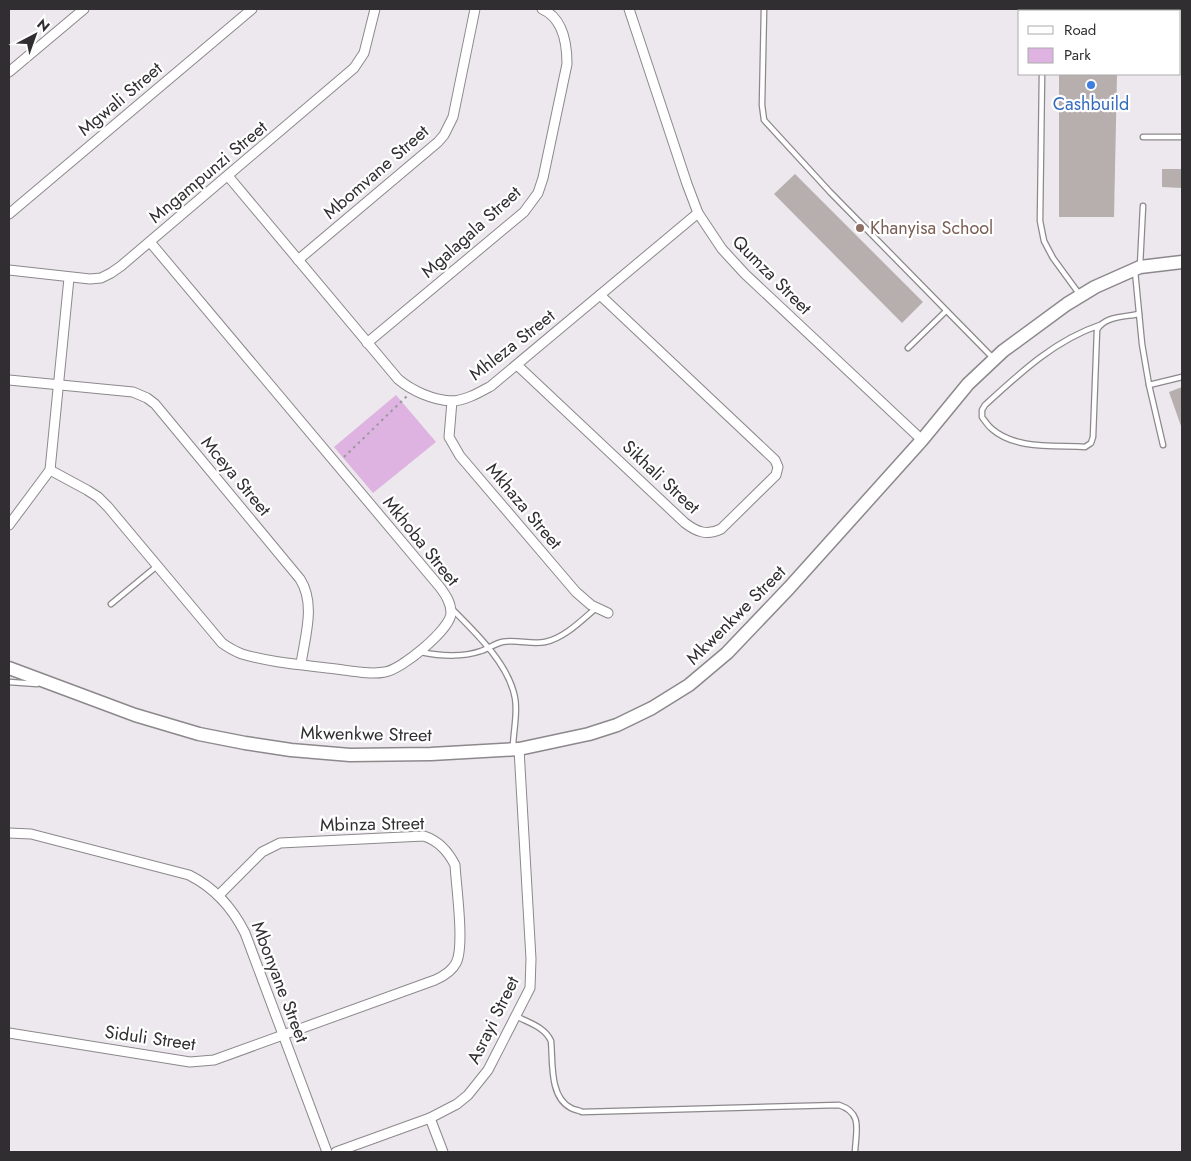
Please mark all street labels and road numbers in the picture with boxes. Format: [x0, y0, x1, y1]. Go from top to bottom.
street label: Mgwali Street [72, 56, 168, 142]
street label: Mngampunzi Street [143, 114, 273, 229]
street label: Mbomvane Street [318, 118, 435, 225]
street label: Mgalagala Street [415, 180, 527, 284]
street label: Qumza Street [726, 229, 818, 321]
street label: Mhleza Street [464, 303, 561, 387]
street label: Mceya Street [195, 430, 278, 522]
street label: Sikhali Street [616, 434, 706, 520]
street label: Mkhaza Street [480, 457, 568, 555]
street label: Mkhoba Street [377, 490, 466, 592]
street label: Mkwenkwe Street [680, 559, 792, 671]
street label: Mkwenkwe Street [300, 720, 433, 748]
street label: Mbinza Street [320, 810, 425, 838]
street label: Mbonyane Street [245, 918, 315, 1047]
street label: Asrayi Street [461, 971, 526, 1068]
street label: Siduli Street [103, 1019, 198, 1057]

